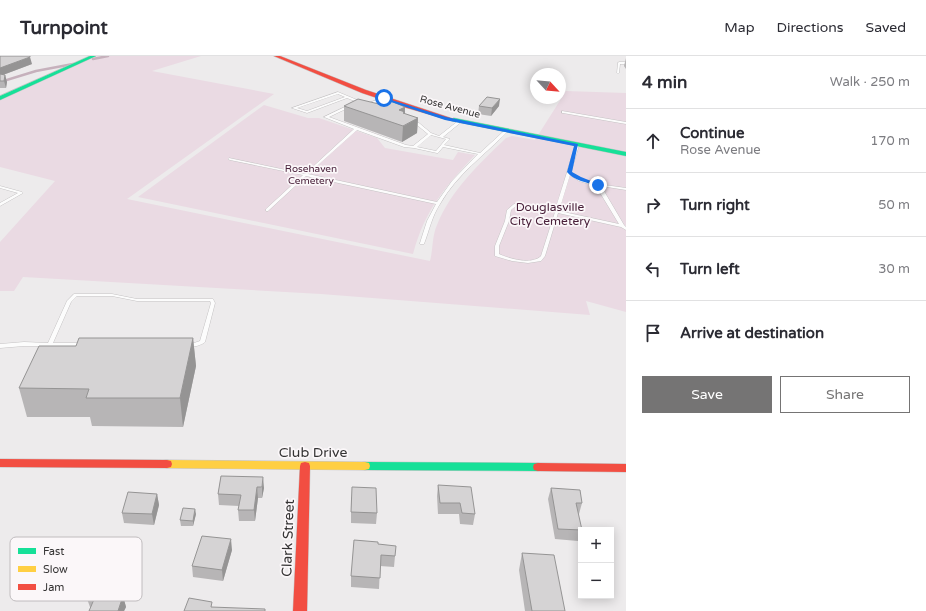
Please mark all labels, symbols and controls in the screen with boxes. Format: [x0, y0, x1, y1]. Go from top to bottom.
text: Turnpoint [20, 17, 108, 39]
text: Map [724, 19, 755, 36]
text: Directions [777, 19, 844, 36]
text: Saved [866, 19, 906, 36]
north arrow [530, 68, 566, 104]
text: 4 min [642, 72, 687, 93]
text: Walk · 250 m [830, 74, 910, 90]
route start [375, 89, 393, 107]
street label: Rose Avenue [418, 93, 482, 121]
text: Continue [680, 124, 744, 142]
icon: ahead [642, 130, 664, 152]
text: 170 m [870, 133, 910, 149]
text: Rose Avenue [680, 142, 761, 158]
park label: Rosehaven Cemetery [285, 163, 337, 187]
route end [589, 176, 607, 194]
icon: right [642, 194, 664, 216]
text: Turn right [680, 196, 750, 214]
text: 50 m [878, 197, 910, 213]
park label: Douglasville City Cemetery [510, 200, 591, 228]
icon: left [642, 258, 664, 280]
text: Turn left [680, 260, 740, 278]
text: 30 m [878, 261, 910, 277]
icon: arrive [642, 322, 664, 344]
text: Arrive at destination [680, 324, 824, 342]
button: Save [642, 376, 772, 413]
button: Share [780, 376, 910, 413]
street label: Club Drive [279, 444, 347, 461]
street label: Clark Street [278, 498, 298, 577]
map controls [578, 527, 614, 599]
button: + [578, 527, 614, 563]
legend [10, 537, 142, 601]
text: Fast [43, 545, 64, 558]
text: Slow [43, 563, 68, 576]
button: − [578, 563, 614, 599]
text: Jam [43, 581, 64, 594]

